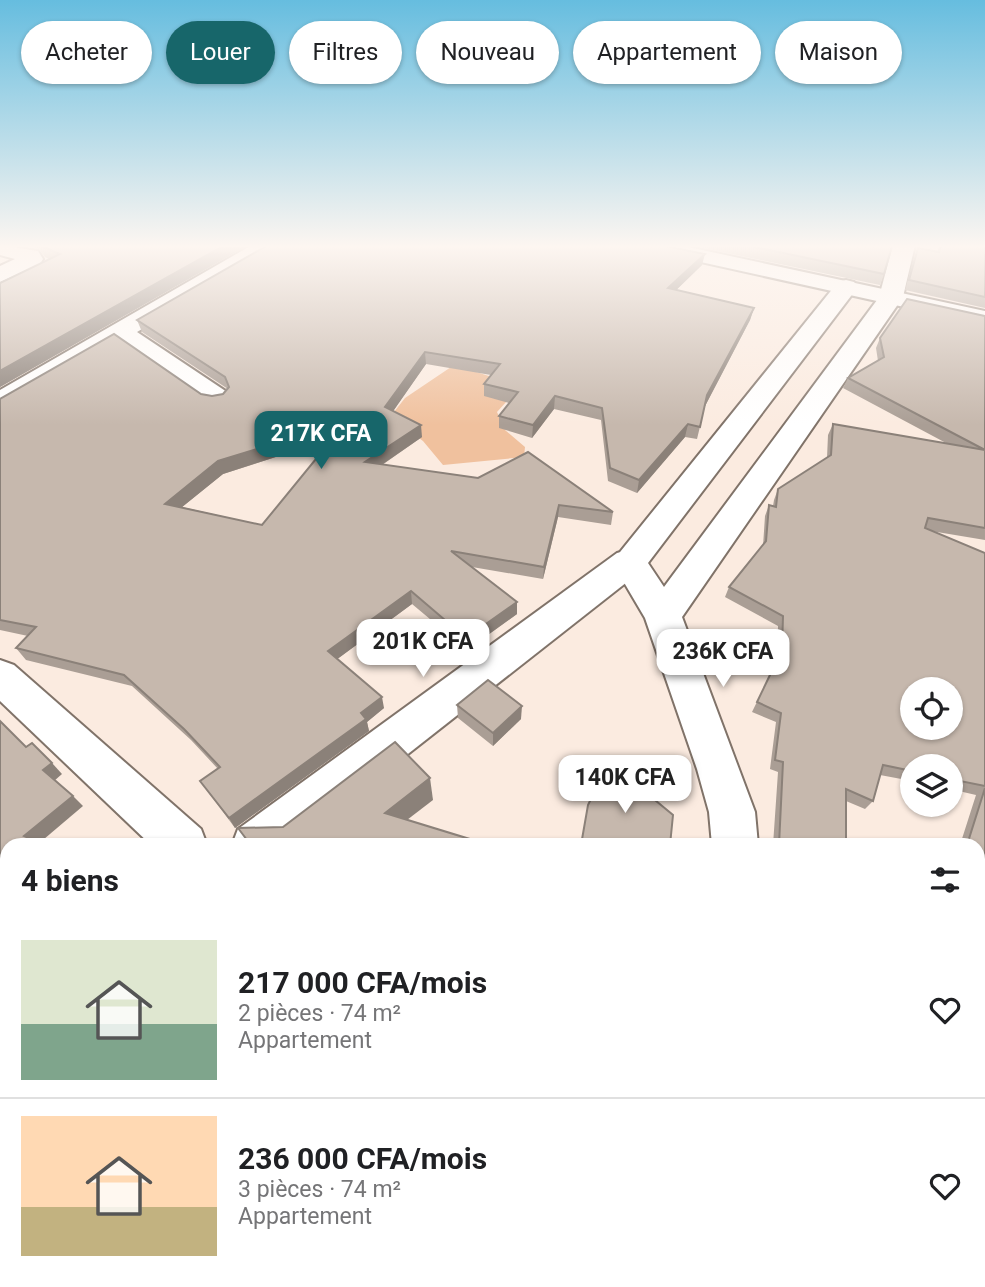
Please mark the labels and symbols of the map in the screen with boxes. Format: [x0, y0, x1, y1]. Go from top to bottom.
pin: 217K CFA [249, 412, 393, 471]
pin: 201K CFA [351, 620, 495, 679]
pin: 236K CFA [651, 630, 795, 689]
pin: 140K CFA [553, 756, 697, 815]

